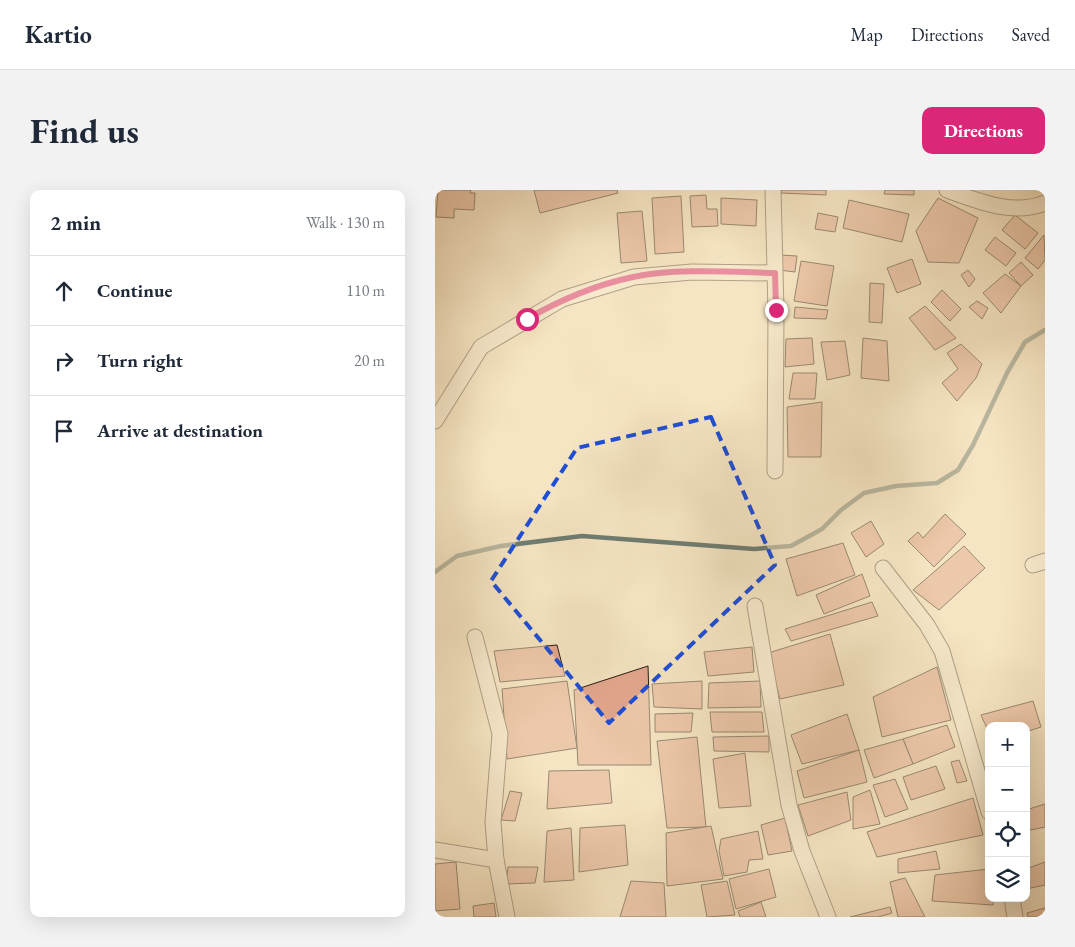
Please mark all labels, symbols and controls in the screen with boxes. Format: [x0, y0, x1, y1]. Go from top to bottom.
text: Kartio [25, 19, 92, 50]
text: Map [851, 23, 883, 46]
text: Directions [911, 23, 983, 46]
text: Saved [1011, 23, 1050, 46]
button: Directions [922, 107, 1045, 154]
text: Find us [30, 108, 139, 153]
text: 2 min [50, 209, 101, 236]
text: Walk · 130 m [306, 212, 385, 233]
icon: ahead [50, 277, 78, 305]
text: Continue [97, 278, 172, 303]
text: 110 m [346, 280, 385, 301]
route end [765, 299, 788, 322]
route start [516, 308, 539, 331]
icon: right [50, 347, 78, 375]
text: Turn right [97, 348, 183, 373]
text: 20 m [354, 350, 385, 371]
icon: arrive [50, 417, 78, 445]
text: Arrive at destination [97, 418, 263, 443]
map controls [985, 722, 1030, 902]
button: + [985, 722, 1030, 767]
button: − [985, 767, 1030, 812]
button: locate [985, 812, 1030, 857]
button: layers [985, 857, 1030, 902]

